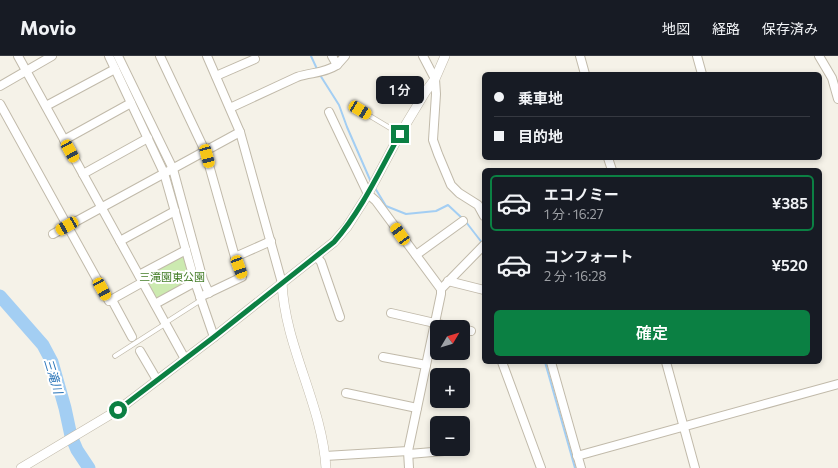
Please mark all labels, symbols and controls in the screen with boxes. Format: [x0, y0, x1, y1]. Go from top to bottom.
text: Movio [20, 16, 76, 39]
text: 地図 [662, 20, 690, 37]
text: 経路 [712, 20, 740, 37]
text: 保存済み [762, 20, 818, 37]
callout: 1 分 [376, 76, 424, 104]
text: 1 分 [389, 82, 411, 98]
text: 乗車地 [518, 89, 563, 107]
car [347, 99, 373, 121]
route end [391, 125, 409, 143]
text: 目的地 [518, 127, 563, 145]
car [59, 138, 81, 164]
car [198, 143, 216, 169]
icon: car [496, 185, 532, 221]
text: エコノミー [544, 185, 619, 203]
text: ¥385 [772, 194, 808, 212]
text: 1 分 · 16:27 [544, 206, 604, 222]
car [54, 215, 80, 237]
car [388, 221, 412, 247]
icon: car [496, 247, 532, 283]
text: コンフォート [544, 247, 634, 265]
car [229, 254, 249, 280]
text: ¥520 [771, 256, 808, 274]
text: 2 分 · 16:28 [544, 268, 606, 284]
park label: 三滝園東公園 [139, 270, 205, 283]
car [91, 276, 113, 302]
button: 確定 [494, 310, 810, 356]
north arrow [430, 320, 470, 360]
map controls [430, 320, 470, 456]
water label: 三滝川 [42, 357, 67, 397]
button: + [430, 368, 470, 408]
route start [109, 401, 127, 419]
button: − [430, 416, 470, 456]

